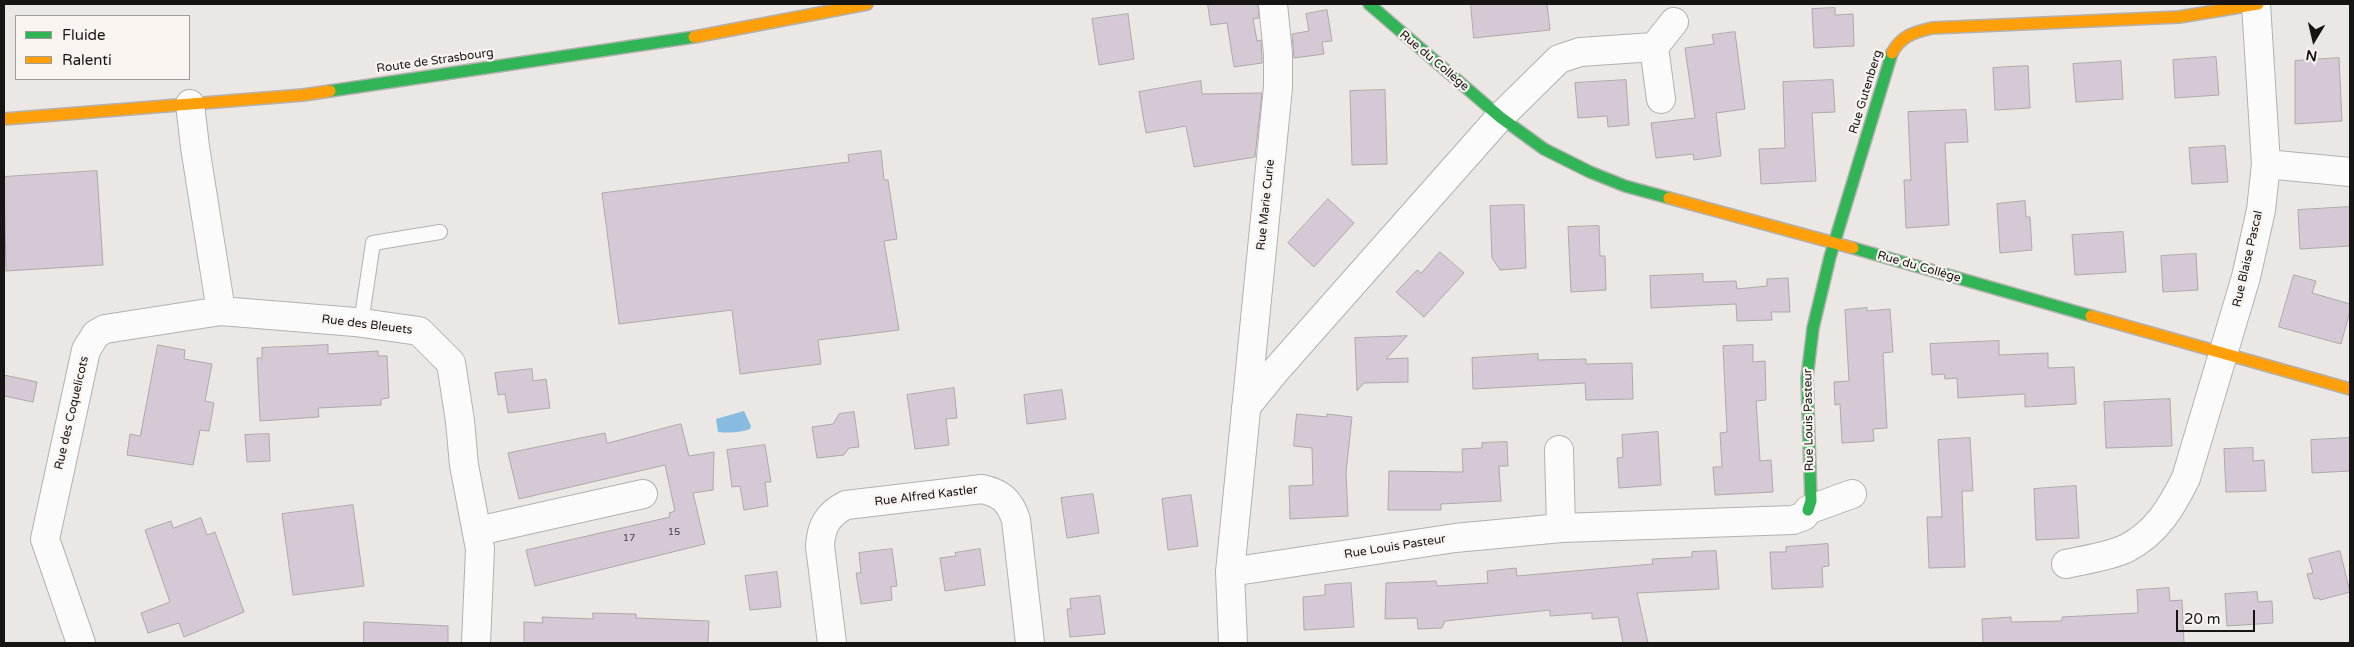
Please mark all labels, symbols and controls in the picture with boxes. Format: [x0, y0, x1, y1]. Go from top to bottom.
legend [15, 15, 190, 80]
north arrow [2289, 15, 2339, 65]
text: Fluide [62, 26, 106, 44]
street label: Rue du Collège [1396, 28, 1472, 94]
street label: Route de Strasbourg [376, 46, 494, 76]
text: N [2305, 46, 2318, 65]
street label: Rue Gutenberg [1846, 48, 1886, 136]
text: Ralenti [62, 51, 112, 69]
street label: Rue Marie Curie [1254, 159, 1278, 251]
street label: Rue Blaise Pascal [2230, 209, 2266, 309]
street label: Rue du Collège [1876, 248, 1962, 286]
street label: Rue des Bleuets [321, 312, 413, 338]
street label: Rue des Coquelicots [52, 355, 92, 471]
street label: Rue Louis Pasteur [1801, 369, 1817, 471]
street label: Rue Alfred Kastler [874, 483, 978, 509]
house number: 15 [668, 526, 680, 538]
house number: 17 [623, 532, 635, 544]
street label: Rue Louis Pasteur [1343, 532, 1447, 562]
scale bar [2179, 600, 2258, 632]
text: 20 m [2184, 610, 2221, 628]

